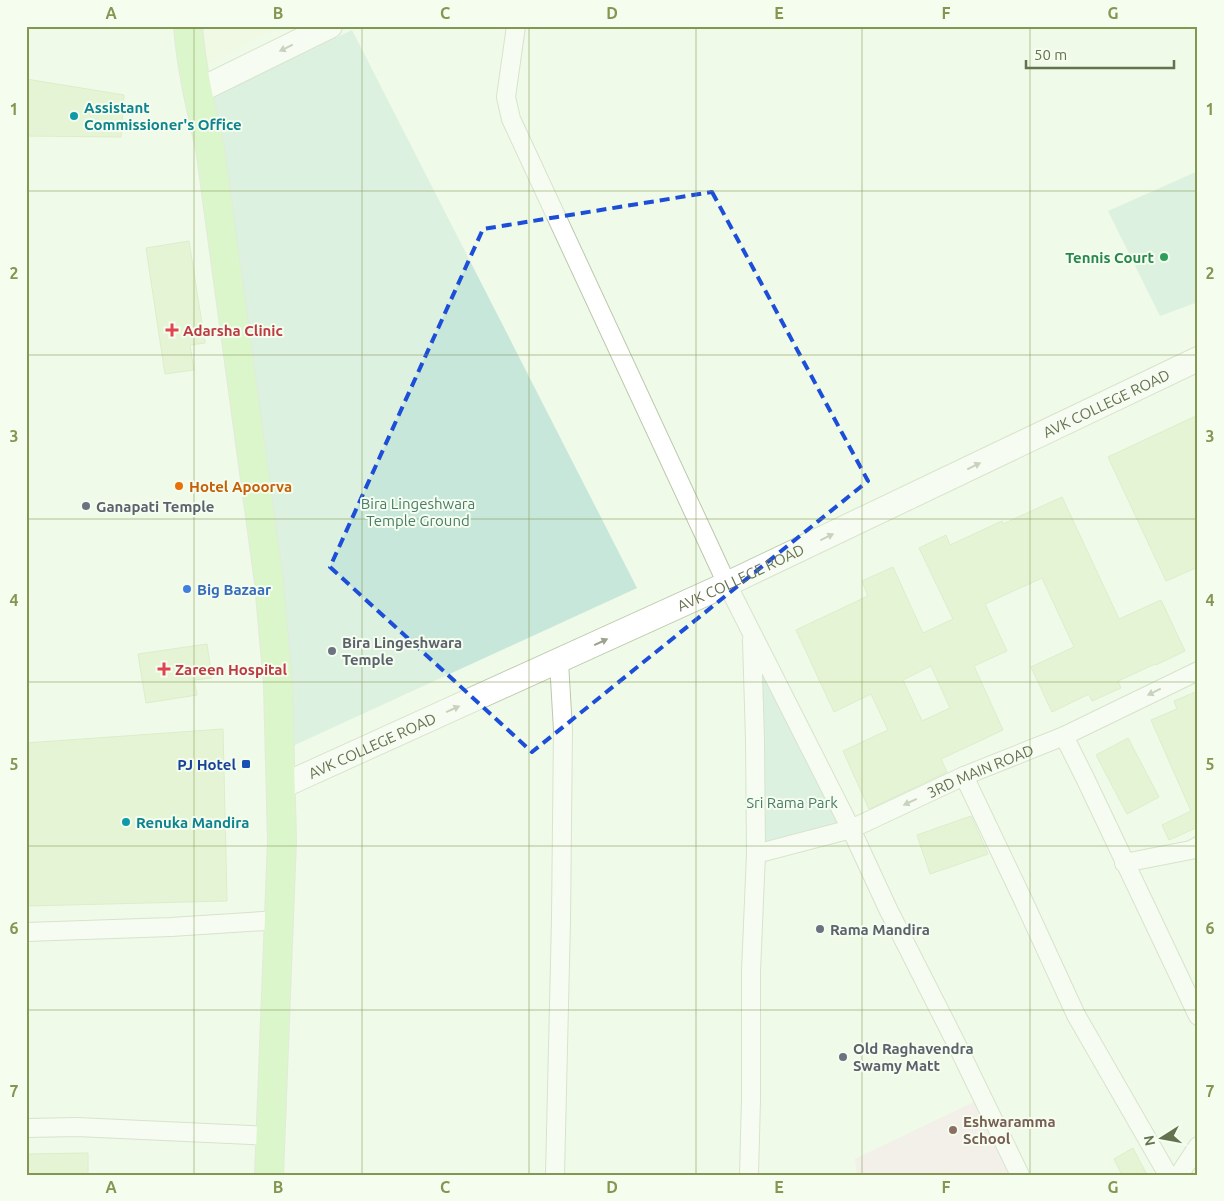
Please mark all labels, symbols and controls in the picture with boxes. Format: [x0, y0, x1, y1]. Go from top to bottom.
text: A [105, 4, 117, 22]
text: B [273, 4, 283, 22]
text: C [440, 4, 450, 22]
text: D [606, 4, 618, 22]
text: E [774, 4, 784, 22]
text: F [942, 4, 951, 22]
text: G [1107, 4, 1119, 22]
scale bar [1026, 38, 1174, 70]
one-way arrow [279, 44, 293, 52]
text: 50 m [1034, 46, 1067, 63]
place label: Assistant Commissioner's Office [84, 99, 242, 133]
text: 1 [9, 100, 19, 118]
text: 1 [1205, 100, 1215, 118]
marker: Assistant Commissioner's Office [68, 110, 80, 122]
place label: Tennis Court [1065, 249, 1155, 266]
marker: Tennis Court [1158, 251, 1170, 263]
text: 2 [9, 264, 19, 282]
text: 2 [1205, 264, 1215, 282]
place label: Adarsha Clinic [183, 322, 283, 339]
marker: Adarsha Clinic [165, 323, 179, 337]
street label: AVK COLLEGE ROAD [1040, 365, 1172, 440]
text: 3 [9, 427, 19, 445]
text: 3 [1205, 427, 1215, 445]
one-way arrow [967, 462, 981, 470]
place label: Hotel Apoorva [189, 478, 292, 495]
marker: Hotel Apoorva [173, 480, 185, 492]
park label: Bira Lingeshwara Temple Ground [361, 495, 475, 529]
place label: Ganapati Temple [96, 498, 214, 515]
marker: Ganapati Temple [80, 500, 92, 512]
one-way arrow [820, 532, 834, 540]
street label: AVK COLLEGE ROAD [674, 540, 807, 614]
place label: Big Bazaar [197, 581, 272, 598]
marker: Big Bazaar [181, 583, 193, 595]
text: 4 [9, 591, 19, 609]
text: 4 [1205, 591, 1215, 609]
place label: Bira Lingeshwara Temple [342, 634, 462, 668]
one-way arrow [594, 638, 608, 646]
marker: Bira Lingeshwara Temple [326, 645, 338, 657]
place label: Zareen Hospital [175, 661, 287, 678]
marker: Zareen Hospital [157, 662, 171, 676]
one-way arrow [1147, 688, 1161, 696]
one-way arrow [446, 705, 460, 713]
street label: AVK COLLEGE ROAD [306, 709, 438, 782]
street label: 3RD MAIN ROAD [924, 741, 1036, 801]
text: 5 [9, 755, 19, 773]
text: 5 [1205, 755, 1215, 773]
place label: PJ Hotel [177, 756, 236, 773]
marker: PJ Hotel [240, 758, 252, 770]
park label: Sri Rama Park [746, 794, 838, 811]
one-way arrow [903, 798, 917, 806]
place label: Renuka Mandira [136, 814, 249, 831]
marker: Renuka Mandira [120, 816, 132, 828]
text: 6 [9, 919, 19, 937]
text: 6 [1205, 919, 1215, 937]
place label: Rama Mandira [830, 921, 930, 938]
marker: Rama Mandira [814, 923, 826, 935]
place label: Old Raghavendra Swamy Matt [853, 1040, 974, 1074]
marker: Old Raghavendra Swamy Matt [837, 1051, 849, 1063]
text: 7 [9, 1082, 19, 1100]
text: 7 [1205, 1082, 1215, 1100]
place label: Eshwaramma School [963, 1113, 1056, 1147]
north arrow [1136, 1114, 1186, 1164]
marker: Eshwaramma School [947, 1124, 959, 1136]
text: N [1140, 1134, 1158, 1147]
text: A [105, 1178, 117, 1196]
text: B [273, 1178, 283, 1196]
text: C [440, 1178, 450, 1196]
text: D [606, 1178, 618, 1196]
text: E [774, 1178, 784, 1196]
text: F [942, 1178, 951, 1196]
text: G [1107, 1178, 1119, 1196]

